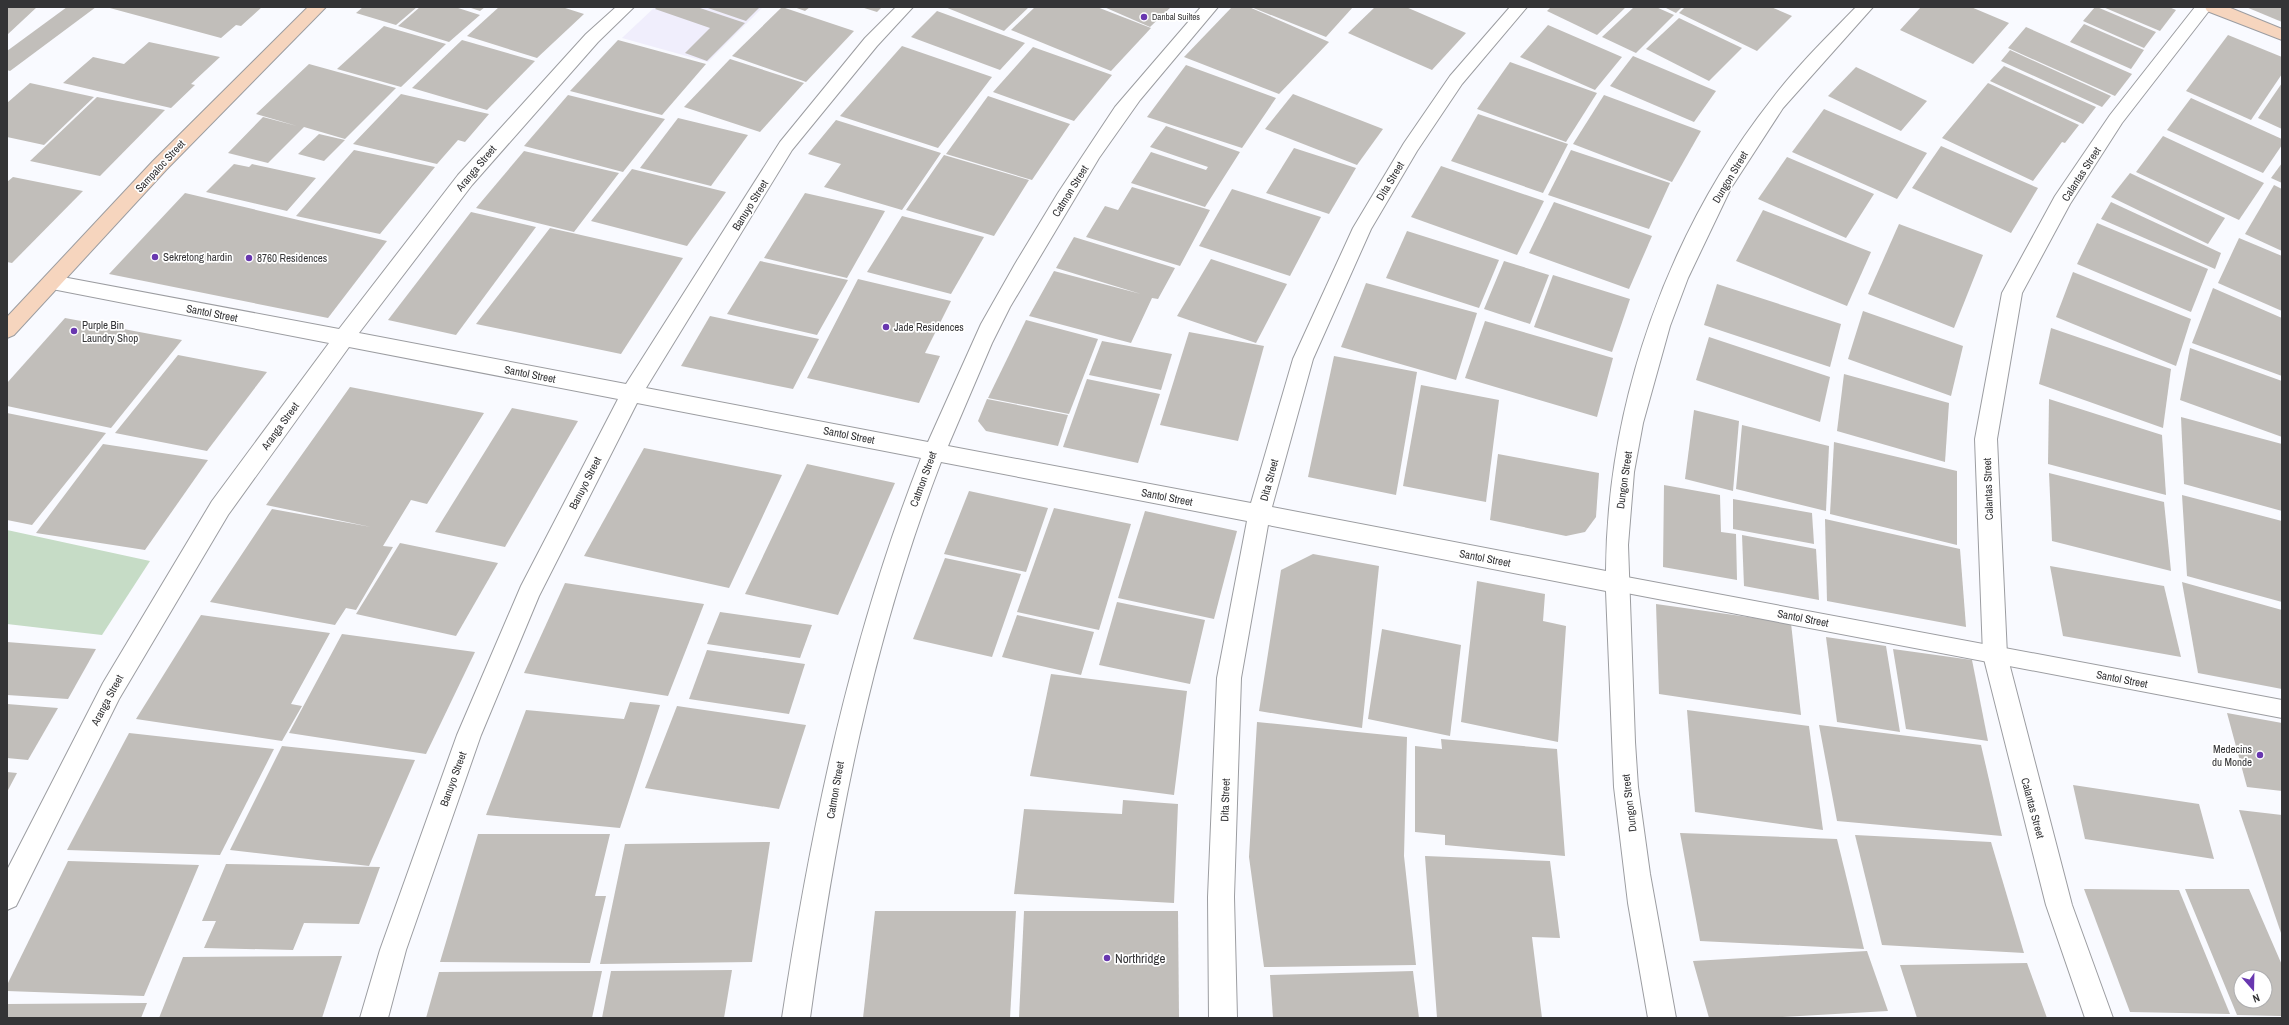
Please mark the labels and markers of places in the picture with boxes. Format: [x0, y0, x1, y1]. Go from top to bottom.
place label: Danbal Suiltes [1152, 11, 1200, 23]
marker: Danbal Suiltes [1139, 12, 1149, 22]
place label: Sekretong hardin [163, 250, 232, 264]
place label: 8760 Residences [257, 251, 328, 265]
marker: Sekretong hardin [150, 252, 160, 262]
marker: 8760 Residences [244, 253, 254, 263]
place label: Purple Bin Laundry Shop [82, 318, 138, 345]
place label: Jade Residences [894, 320, 964, 334]
marker: Jade Residences [881, 322, 891, 332]
marker: Purple Bin Laundry Shop [69, 326, 79, 336]
place label: Medecins du Monde [2212, 742, 2252, 769]
marker: Medecins du Monde [2255, 750, 2265, 760]
place label: Northridge [1115, 950, 1165, 967]
marker: Northridge [1102, 953, 1112, 963]

